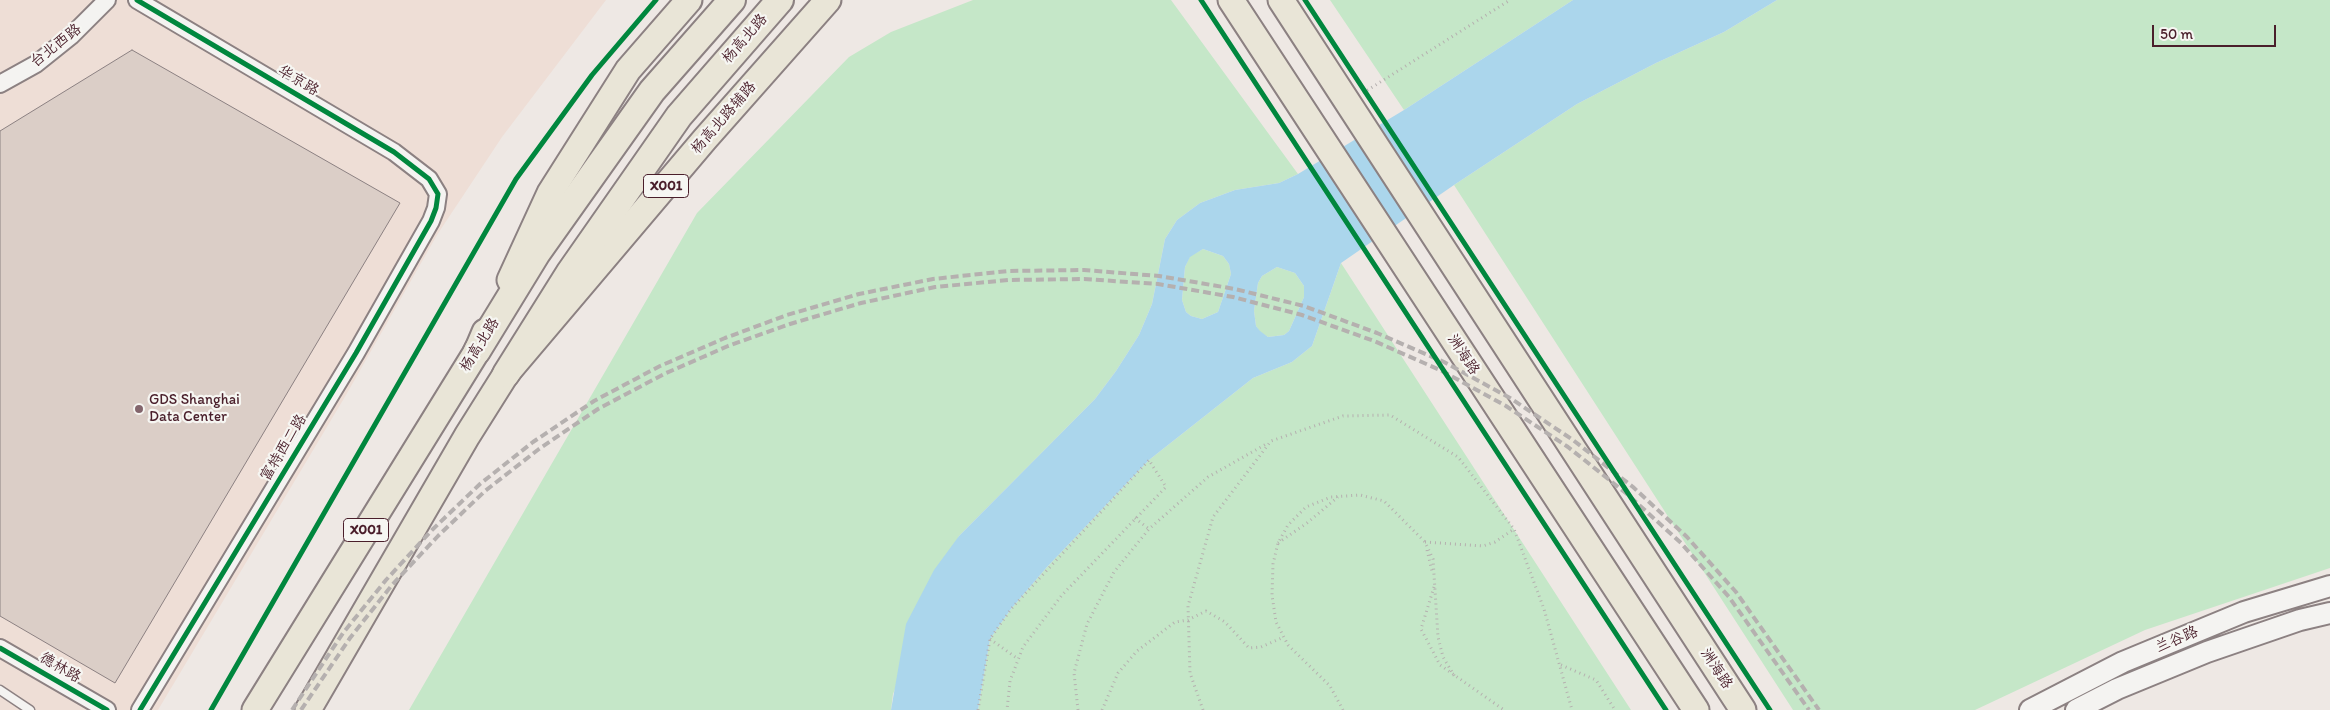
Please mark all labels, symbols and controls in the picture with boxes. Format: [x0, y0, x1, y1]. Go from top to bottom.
street label: 杨高北路 [719, 10, 771, 68]
scale bar [2155, 15, 2279, 47]
street label: 台北西路 [27, 20, 85, 72]
text: 50 m [2160, 25, 2193, 43]
street label: 华京路 [274, 62, 322, 100]
street label: 杨高北路辅路 [688, 78, 760, 158]
road number: X001 [644, 175, 688, 198]
street label: 杨高北路 [456, 315, 504, 375]
street label: 洲海路 [1443, 331, 1483, 379]
place label: GDS Shanghai Data Center [149, 391, 240, 426]
marker: GDS Shanghai Data Center [133, 403, 145, 415]
street label: 富特西二路 [257, 411, 311, 485]
road number: X001 [344, 518, 388, 542]
street label: 兰谷路 [2153, 623, 2201, 657]
street label: 洲海路 [1696, 645, 1736, 693]
street label: 德林路 [36, 649, 84, 687]

